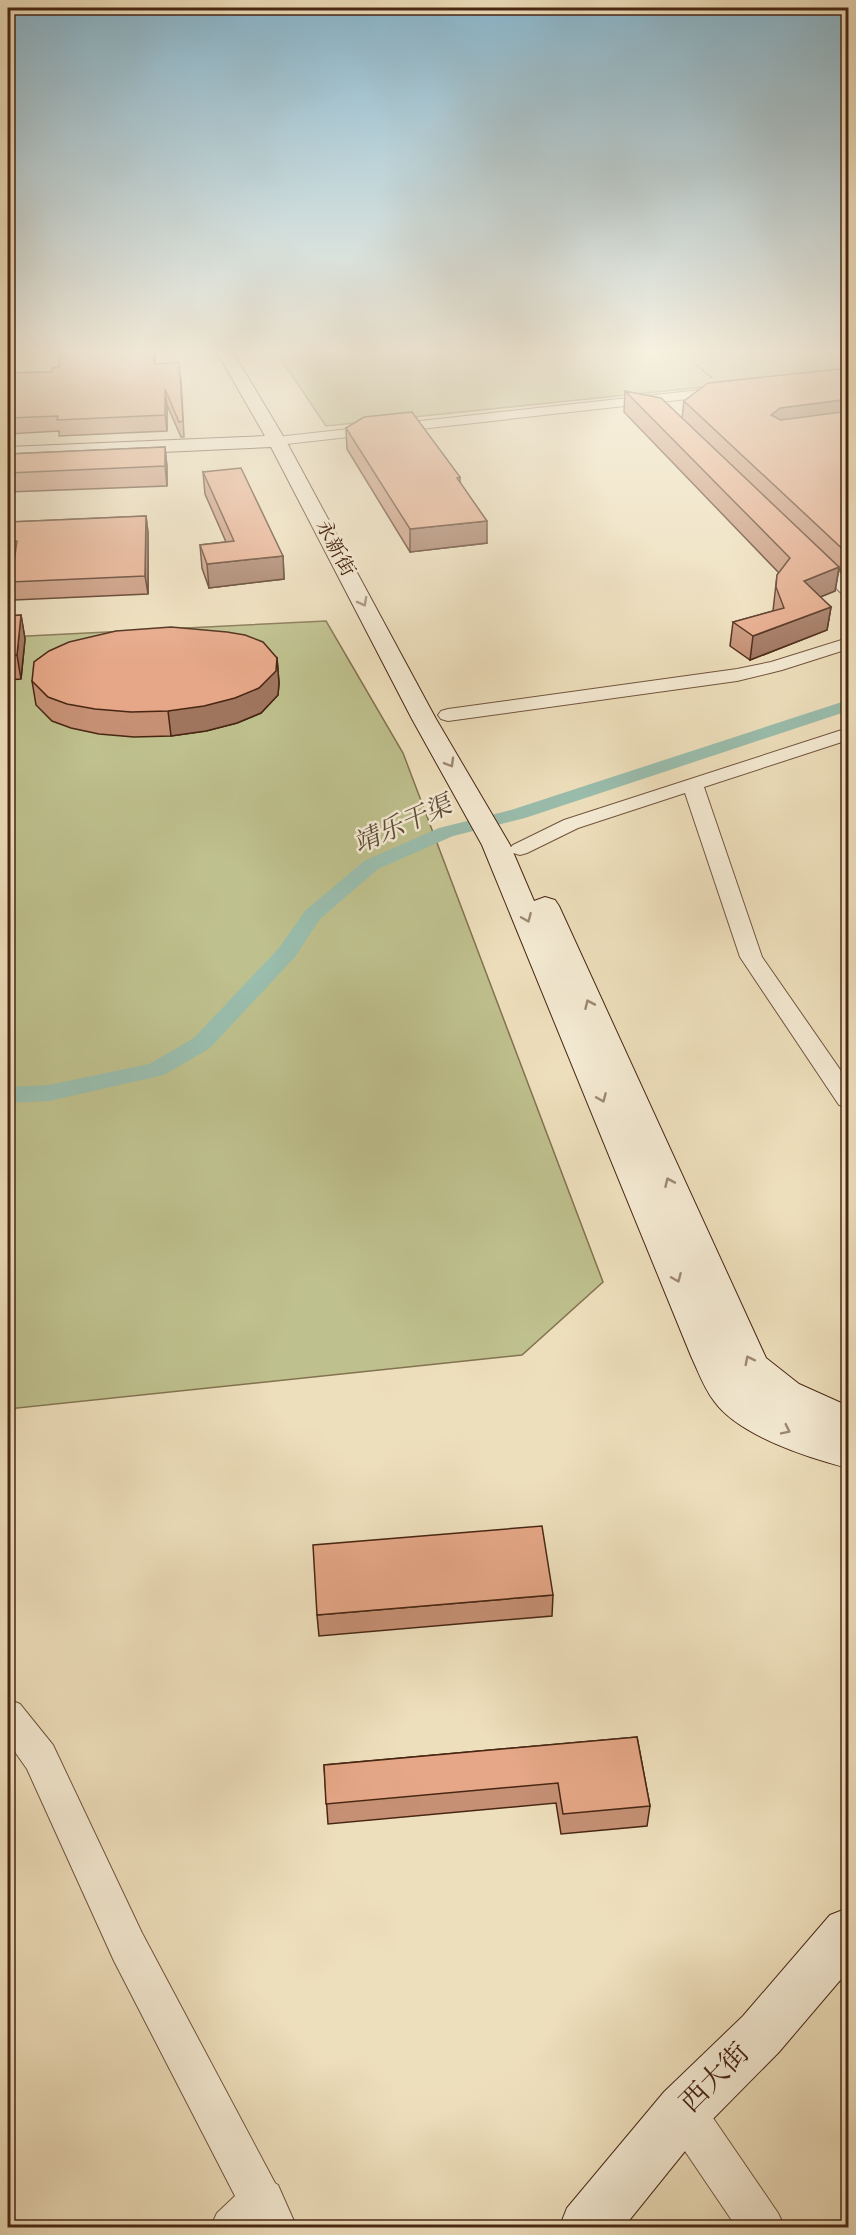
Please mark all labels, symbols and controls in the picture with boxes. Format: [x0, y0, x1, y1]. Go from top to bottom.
street label: 永新街 [307, 516, 361, 582]
one-way arrow [355, 596, 367, 607]
one-way arrow [442, 757, 454, 767]
water label: 靖乐干渠 [348, 787, 461, 864]
one-way arrow [520, 912, 532, 923]
one-way arrow [585, 999, 597, 1010]
one-way arrow [595, 1092, 607, 1103]
one-way arrow [664, 1177, 676, 1188]
one-way arrow [670, 1272, 682, 1283]
one-way arrow [744, 1355, 756, 1366]
one-way arrow [780, 1423, 791, 1435]
street label: 西大街 [672, 2035, 760, 2123]

